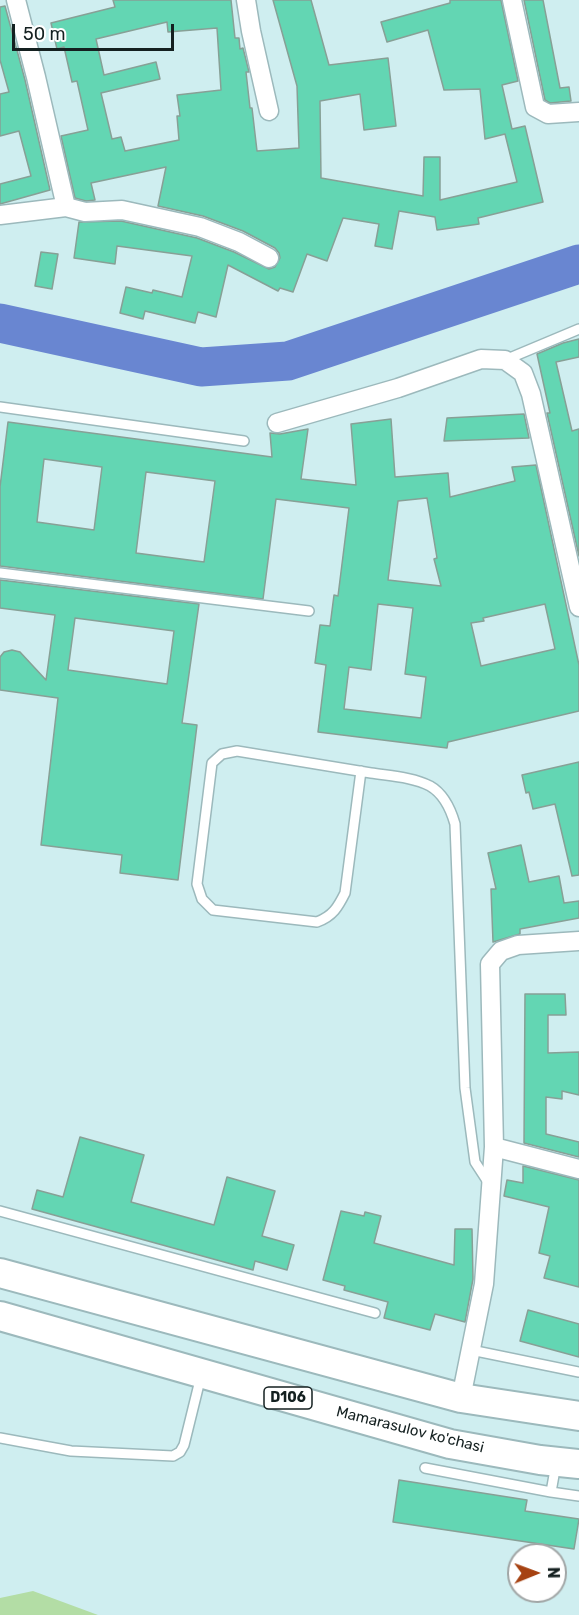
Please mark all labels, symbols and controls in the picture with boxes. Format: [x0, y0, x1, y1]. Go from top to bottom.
scale bar [15, 12, 177, 50]
text: 50 m [23, 23, 66, 45]
road number: D106 [264, 1387, 312, 1409]
street label: Mamarasulov ko'chasi [334, 1403, 486, 1457]
north arrow [507, 1543, 567, 1603]
text: N [544, 1567, 563, 1579]

